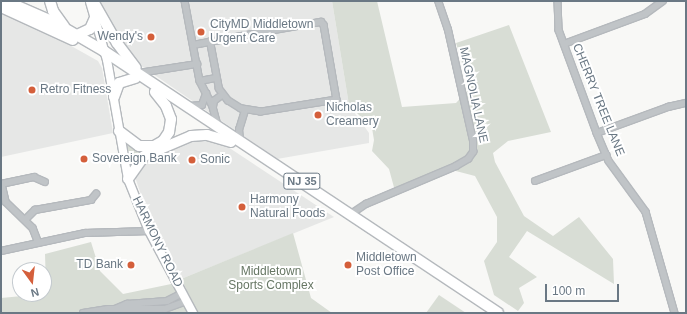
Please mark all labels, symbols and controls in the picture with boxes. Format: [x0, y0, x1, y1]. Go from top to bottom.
place label: CityMD Middletown Urgent Care [210, 18, 313, 46]
marker: CityMD Middletown Urgent Care [195, 26, 207, 38]
place label: Wendy's [98, 30, 143, 44]
marker: Wendy's [146, 32, 156, 42]
street label: CHERRY TREE LANE [569, 41, 627, 159]
street label: MAGNOLIA LANE [456, 46, 490, 144]
place label: Retro Fitness [40, 83, 111, 97]
marker: Retro Fitness [27, 85, 37, 95]
place label: Nicholas Creamery [326, 101, 379, 129]
marker: Nicholas Creamery [313, 110, 323, 120]
place label: Sovereign Bank [92, 152, 177, 166]
place label: Sonic [200, 153, 230, 167]
marker: Sovereign Bank [79, 154, 89, 164]
marker: Sonic [187, 155, 197, 165]
road number: NJ 35 [283, 172, 321, 190]
place label: Harmony Natural Foods [250, 193, 325, 221]
street label: HARMONY ROAD [129, 194, 185, 290]
marker: Harmony Natural Foods [237, 202, 247, 212]
place label: Middletown Post Office [356, 251, 417, 279]
place label: TD Bank [76, 258, 123, 272]
marker: TD Bank [126, 260, 136, 270]
marker: Middletown Post Office [343, 260, 353, 270]
north arrow [12, 262, 52, 302]
park label: Middletown Sports Complex [228, 265, 314, 293]
scale bar [547, 276, 621, 302]
text: 100 m [552, 284, 585, 298]
text: N [29, 286, 40, 299]

